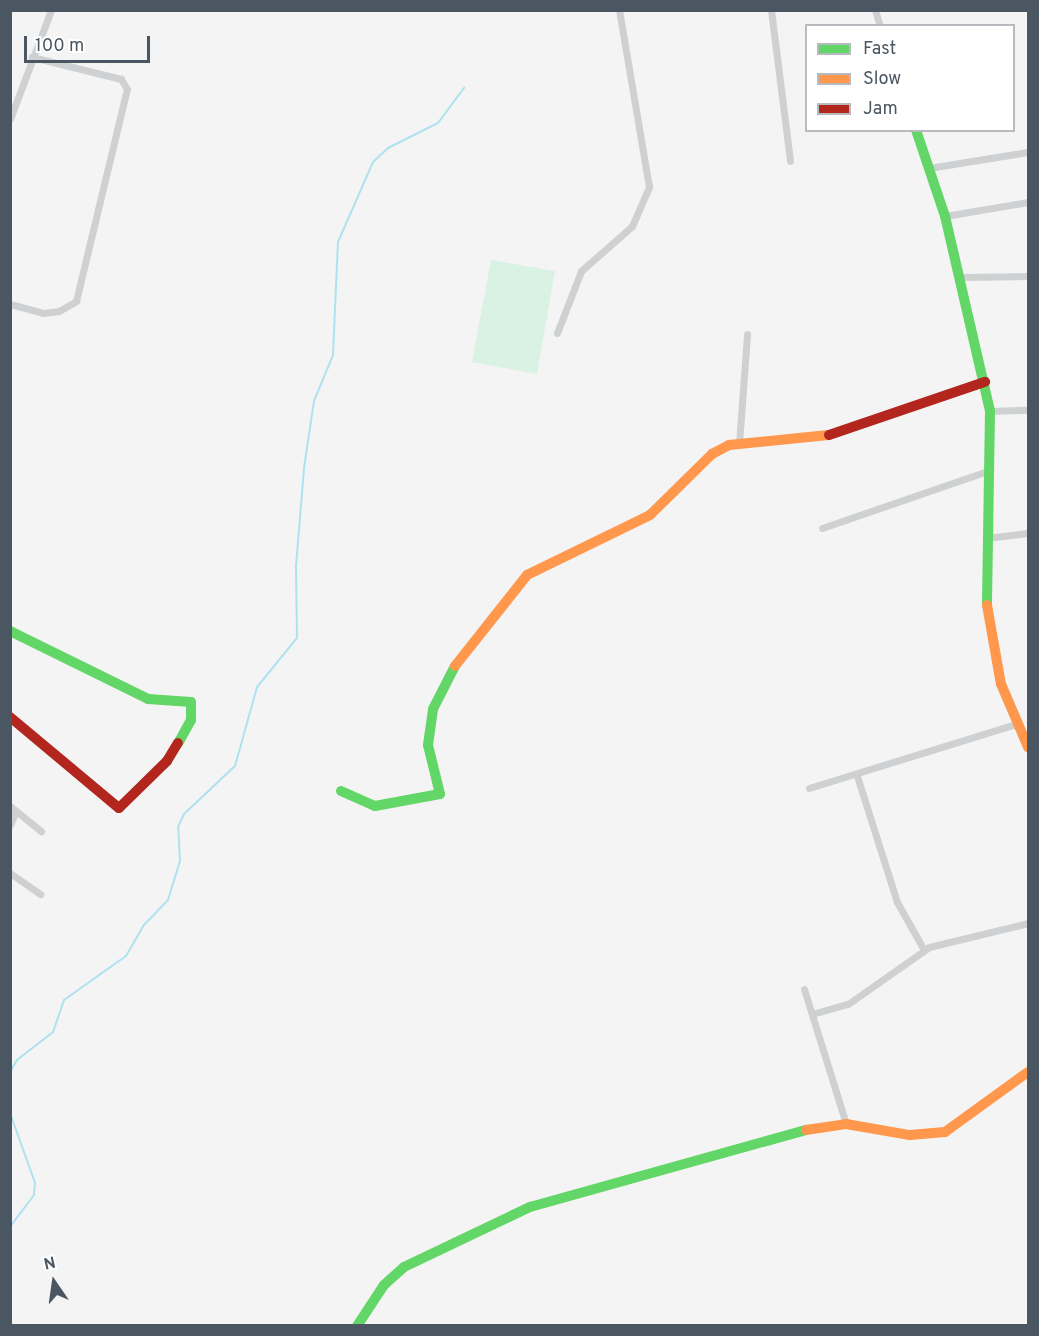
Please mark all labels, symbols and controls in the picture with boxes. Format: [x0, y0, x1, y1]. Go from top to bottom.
scale bar [27, 24, 153, 62]
legend [805, 24, 1015, 132]
text: 100 m [35, 35, 84, 58]
text: Fast [863, 38, 896, 61]
text: Slow [863, 68, 901, 91]
text: Jam [863, 98, 898, 121]
north arrow [24, 1252, 84, 1312]
text: N [42, 1253, 58, 1275]

